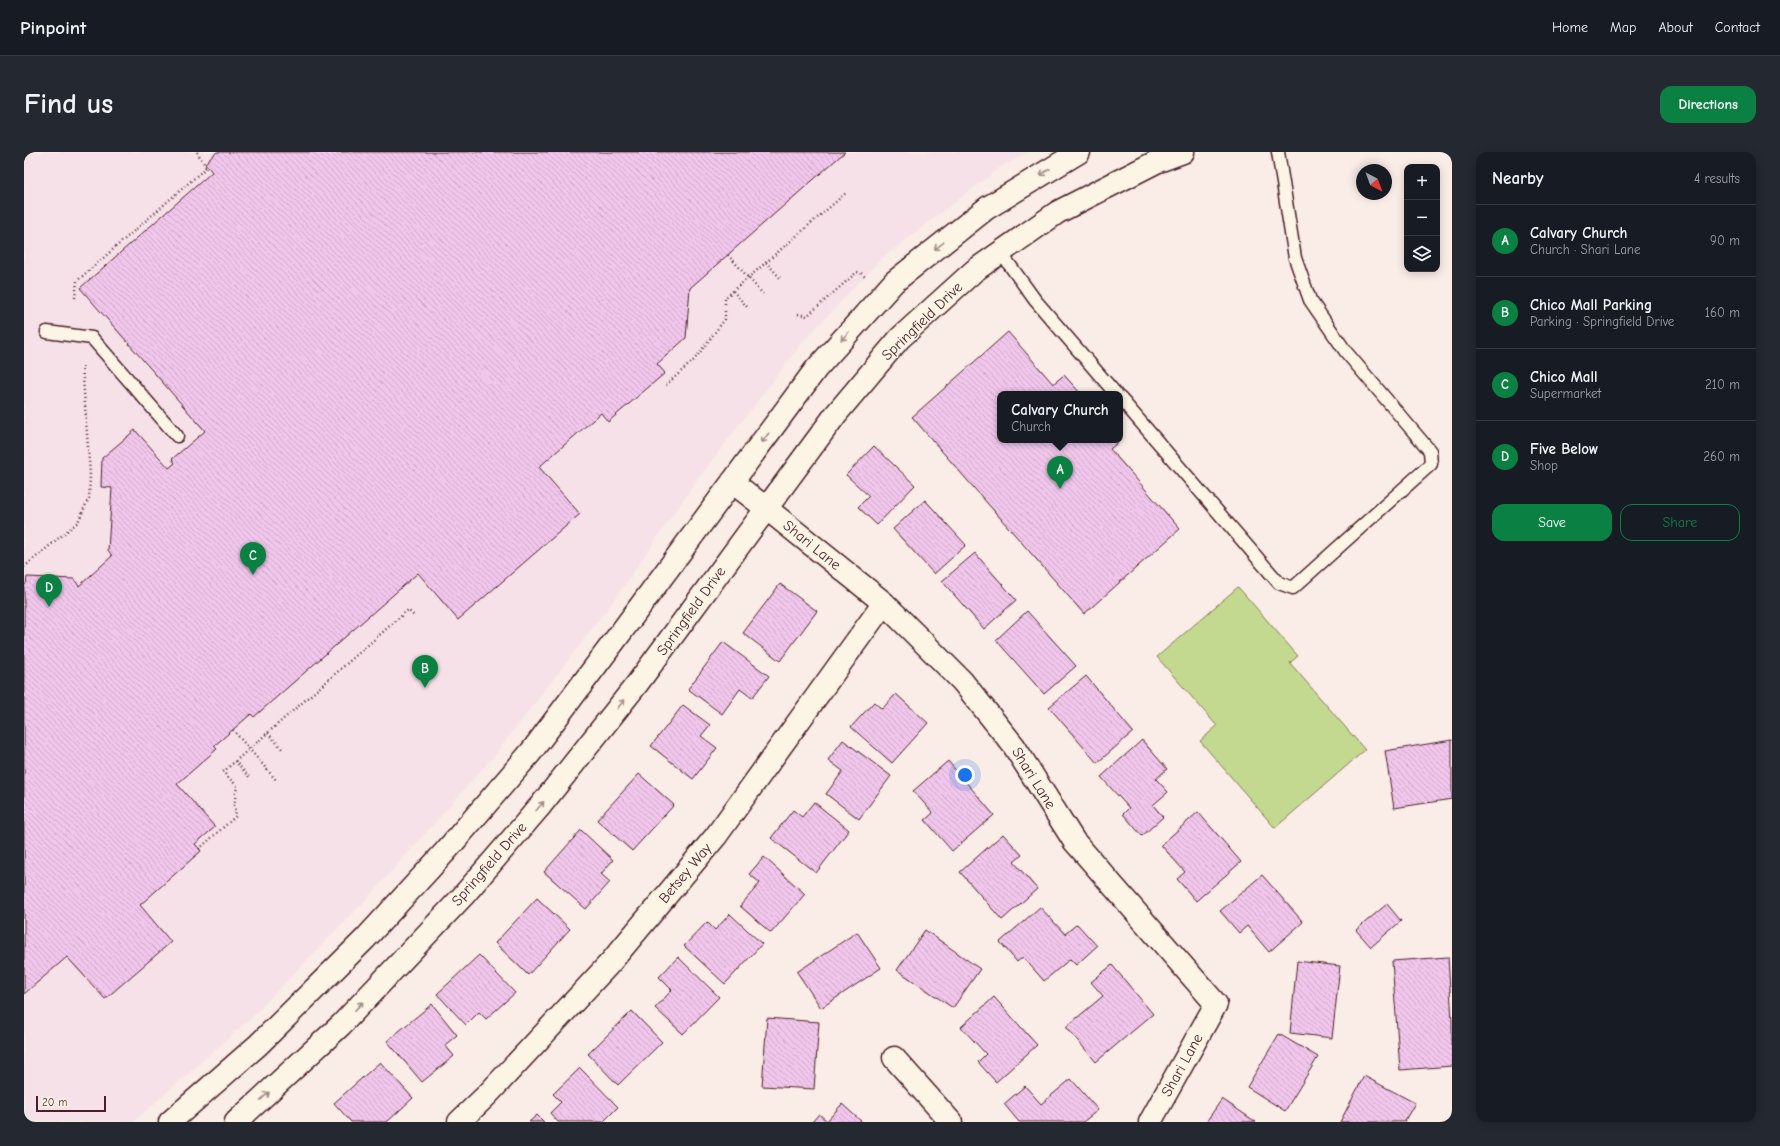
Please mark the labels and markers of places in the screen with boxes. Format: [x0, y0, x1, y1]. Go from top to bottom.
pin: A [1047, 456, 1073, 489]
pin: C [240, 542, 266, 575]
pin: D [36, 574, 62, 607]
pin: B [412, 655, 438, 688]

